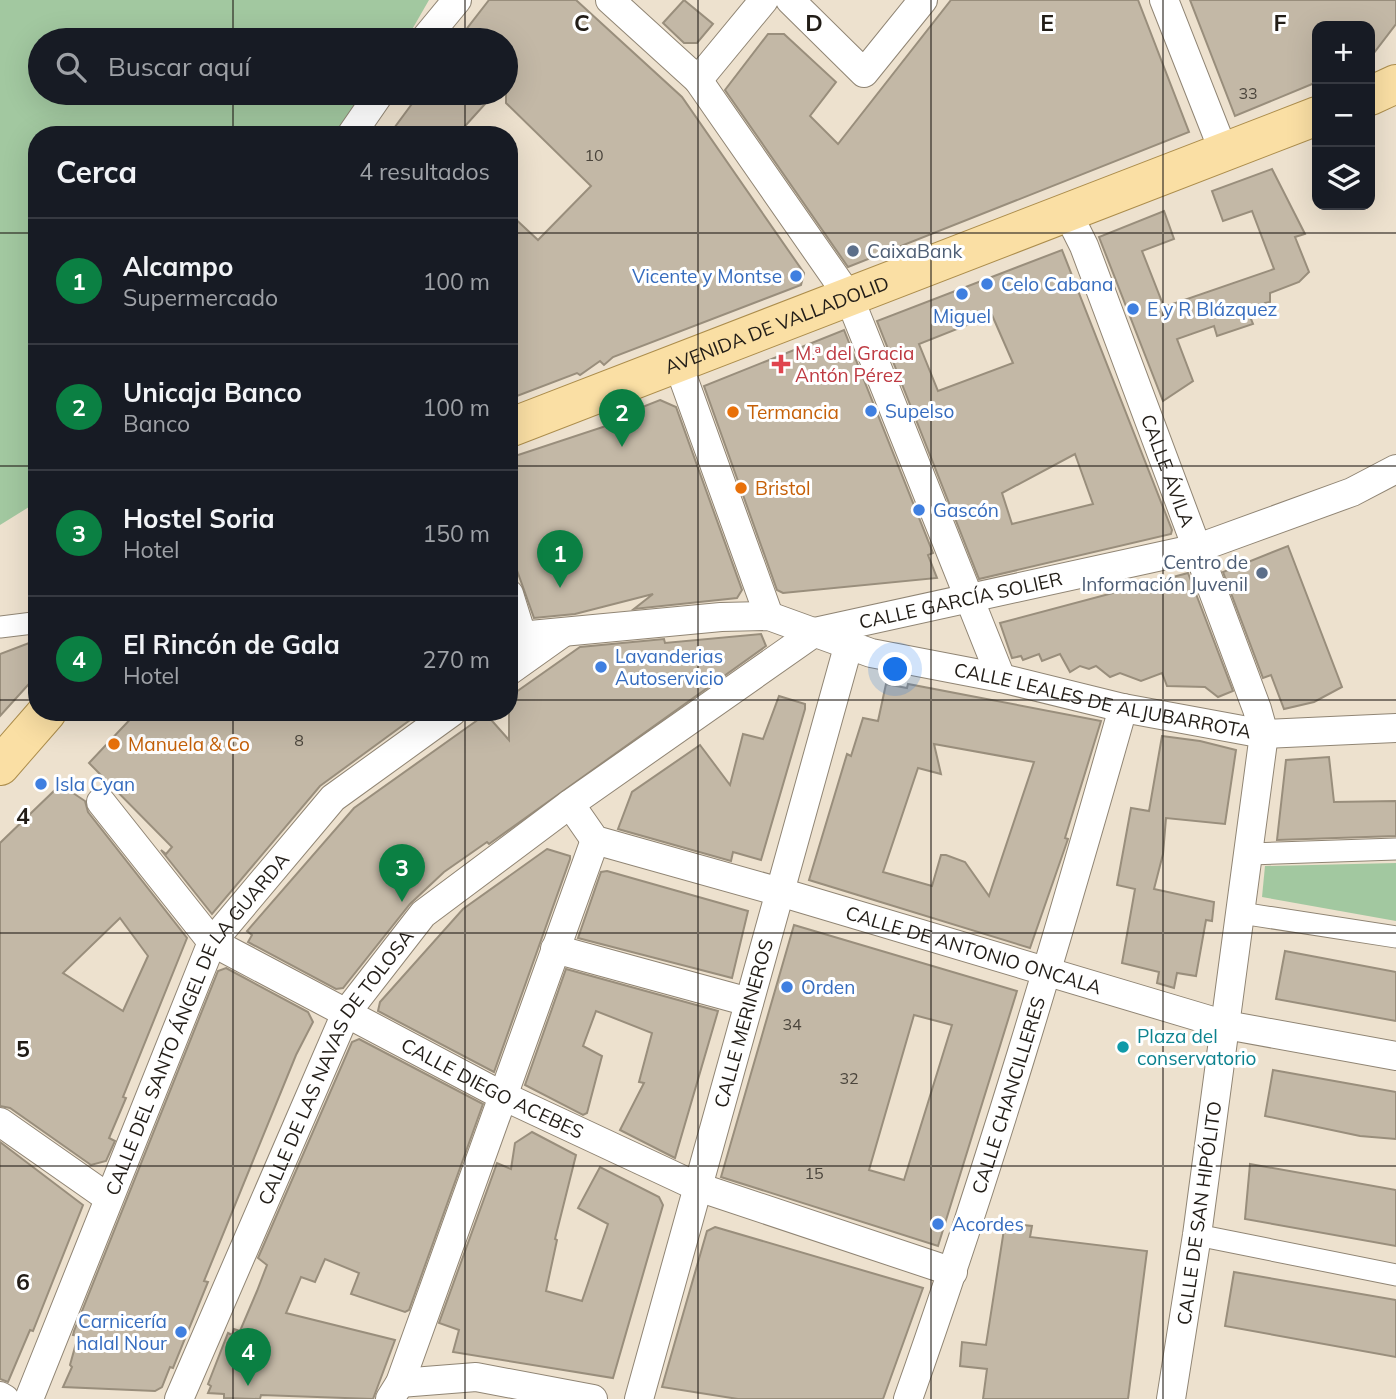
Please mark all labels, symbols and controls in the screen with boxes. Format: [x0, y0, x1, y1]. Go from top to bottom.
text: C [574, 8, 590, 37]
text: D [805, 8, 823, 37]
text: E [1040, 8, 1054, 37]
text: F [1273, 8, 1287, 37]
map controls [1312, 21, 1375, 210]
button: + [1312, 21, 1375, 84]
search box [28, 28, 518, 105]
icon: search [52, 48, 90, 86]
text: Buscar aquí [108, 50, 251, 83]
house number: 33 [1238, 83, 1258, 103]
button: − [1312, 84, 1375, 147]
house number: 10 [584, 145, 604, 165]
button: layers [1312, 147, 1375, 210]
text: Cerca [56, 153, 137, 191]
text: 4 resultados [359, 157, 490, 186]
place label: CaixaBank [867, 239, 963, 263]
marker: CaixaBank [845, 243, 861, 259]
text: Alcampo [123, 250, 233, 283]
place label: Vicente y Montse [632, 264, 782, 288]
text: 1 [72, 267, 86, 296]
text: 100 m [422, 267, 490, 296]
marker: Vicente y Montse [788, 268, 804, 284]
street label: AVENIDA DE VALLADOLID [661, 270, 892, 379]
place label: Celo Cabana [1001, 272, 1113, 296]
marker: Celo Cabana [979, 276, 995, 292]
text: Supermercado [123, 283, 278, 312]
marker: Miguel [954, 286, 970, 302]
place label: E y R Blázquez [1147, 297, 1277, 321]
marker: E y R Blázquez [1125, 301, 1141, 317]
place label: Miguel [933, 304, 991, 328]
place label: M.ª del Gracia Antón Pérez [795, 341, 914, 387]
marker: M.ª del Gracia Antón Pérez [773, 356, 789, 372]
text: Unicaja Banco [123, 376, 302, 409]
pin: 2 [599, 389, 645, 447]
text: 2 [72, 393, 86, 422]
text: 100 m [422, 393, 490, 422]
place label: Supelso [885, 399, 954, 423]
place label: Termancia [747, 400, 839, 424]
marker: Supelso [863, 403, 879, 419]
marker: Termancia [725, 404, 741, 420]
text: Banco [123, 409, 190, 438]
street label: CALLE ÁVILA [1136, 411, 1200, 530]
place label: Bristol [755, 476, 811, 500]
marker: Bristol [733, 480, 749, 496]
place label: Gascón [933, 498, 999, 522]
text: Hostel Soria [123, 502, 275, 535]
marker: Gascón [911, 502, 927, 518]
text: 3 [72, 519, 86, 548]
text: 150 m [422, 519, 490, 548]
pin: 1 [537, 530, 583, 588]
text: Hotel [123, 535, 180, 564]
place label: Centro de Información Juvenil [1081, 550, 1248, 596]
marker: Centro de Información Juvenil [1254, 565, 1270, 581]
street label: CALLE GARCÍA SOLIER [857, 566, 1064, 634]
text: El Rincón de Gala [123, 628, 340, 661]
place label: Lavanderias Autoservicio [615, 644, 724, 690]
text: 4 [72, 645, 86, 674]
text: 270 m [422, 645, 490, 674]
your location [878, 652, 912, 686]
street label: CALLE LEALES DE ALJUBARROTA [952, 657, 1253, 743]
marker: Lavanderias Autoservicio [593, 659, 609, 675]
text: Hotel [123, 661, 180, 690]
house number: 8 [294, 730, 304, 750]
place label: Manuela & Co [128, 732, 250, 756]
marker: Manuela & Co [106, 736, 122, 752]
place label: Isla Cyan [55, 772, 135, 796]
marker: Isla Cyan [33, 776, 49, 792]
text: 4 [16, 801, 30, 830]
pin: 3 [379, 844, 425, 902]
street label: CALLE DEL SANTO ÁNGEL DE LA GUARDA [100, 848, 294, 1199]
street label: CALLE DE ANTONIO ONCALA [843, 900, 1104, 999]
street label: CALLE DE LAS NAVAS DE TOLOSA [252, 925, 418, 1208]
street label: CALLE MERINEROS [709, 936, 778, 1110]
place label: Orden [801, 975, 855, 999]
marker: Orden [779, 979, 795, 995]
street label: CALLE CHANCILLERES [966, 994, 1050, 1197]
house number: 34 [782, 1014, 802, 1034]
place label: Plaza del conservatorio [1137, 1024, 1256, 1070]
street label: CALLE DIEGO ACEBES [397, 1032, 587, 1144]
text: 5 [16, 1034, 30, 1063]
marker: Plaza del conservatorio [1115, 1039, 1131, 1055]
house number: 32 [839, 1068, 859, 1088]
street label: CALLE DE SAN HIPÓLITO [1171, 1100, 1227, 1326]
house number: 15 [804, 1163, 824, 1183]
place label: Acordes [952, 1212, 1024, 1236]
marker: Acordes [930, 1216, 946, 1232]
text: 6 [16, 1267, 30, 1296]
place label: Carnicería halal Nour [76, 1309, 167, 1355]
marker: Carnicería halal Nour [173, 1324, 189, 1340]
pin: 4 [225, 1328, 271, 1386]

